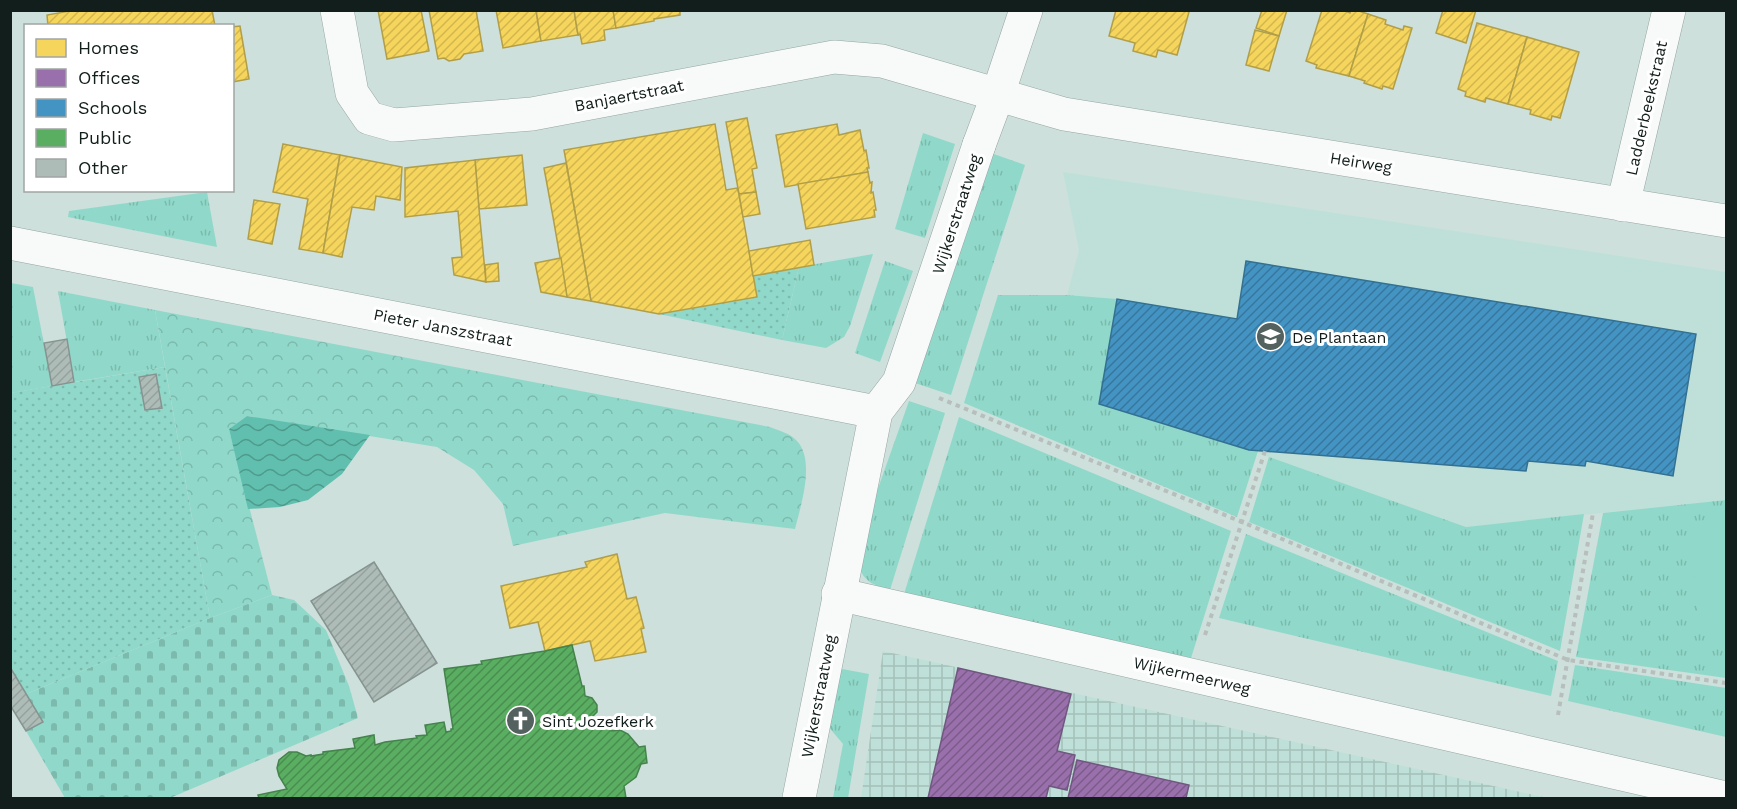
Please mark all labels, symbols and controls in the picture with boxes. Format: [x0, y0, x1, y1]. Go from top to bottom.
legend [24, 24, 234, 192]
text: Homes [78, 37, 139, 58]
street label: Ladderbeekstraat [1622, 39, 1671, 177]
text: Offices [78, 67, 140, 88]
street label: Banjaertstraat [573, 76, 686, 115]
text: Schools [78, 97, 147, 118]
text: Public [78, 127, 132, 148]
street label: Heirweg [1329, 148, 1394, 177]
street label: Wijkerstraatweg [928, 151, 985, 276]
text: Other [78, 157, 128, 178]
street label: Pieter Janszstraat [372, 305, 514, 350]
school or university icon: De Plantaan [1255, 321, 1287, 353]
place label: De Plantaan [1292, 328, 1386, 347]
street label: Wijkerstraatweg [797, 633, 840, 759]
street label: Wijkermeerweg [1132, 653, 1253, 698]
church icon: Sint Jozefkerk [505, 705, 537, 737]
place label: Sint Jozefkerk [542, 712, 654, 731]

